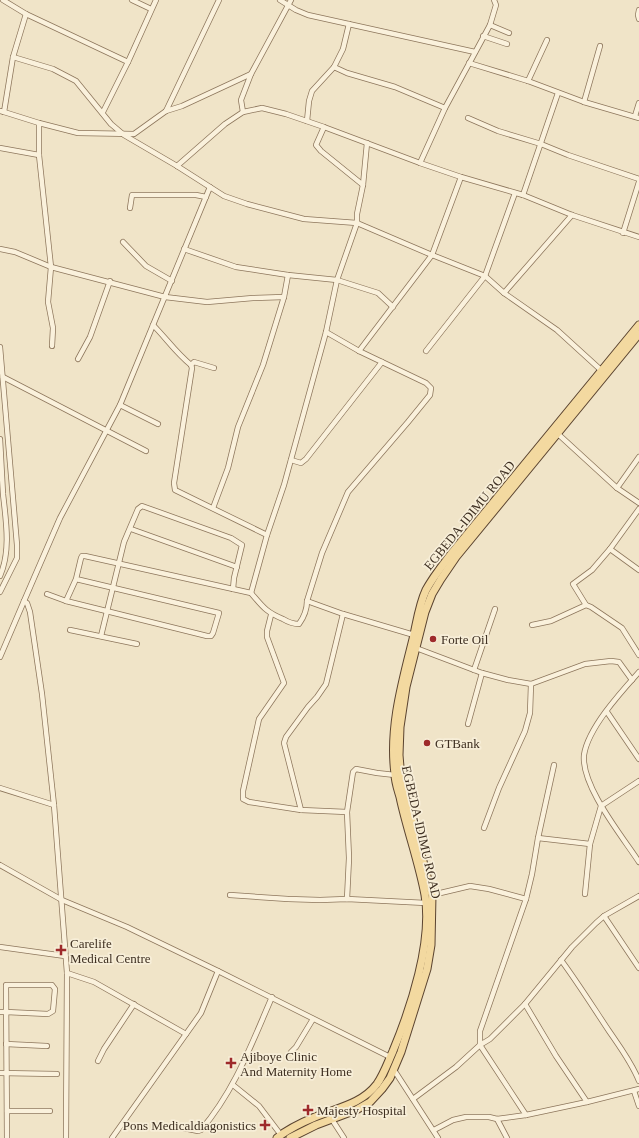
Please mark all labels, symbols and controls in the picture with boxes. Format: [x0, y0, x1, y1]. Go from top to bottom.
street label: EGBEDA-IDIMU ROAD [421, 458, 518, 573]
place label: Forte Oil [441, 632, 489, 647]
marker: Forte Oil [428, 634, 438, 644]
place label: GTBank [435, 736, 480, 751]
marker: GTBank [422, 738, 432, 748]
street label: EGBEDA-IDIMU ROAD [399, 764, 444, 900]
place label: Carelife Medical Centre [70, 936, 151, 966]
marker: Carelife Medical Centre [55, 944, 67, 956]
place label: Ajiboye Clinic And Maternity Home [240, 1049, 352, 1079]
marker: Ajiboye Clinic And Maternity Home [225, 1057, 237, 1069]
place label: Majesty Hospital [317, 1103, 407, 1118]
marker: Majesty Hospital [302, 1104, 314, 1116]
place label: Pons Medicaldiagonistics [123, 1118, 256, 1133]
marker: Pons Medicaldiagonistics [259, 1119, 271, 1131]

